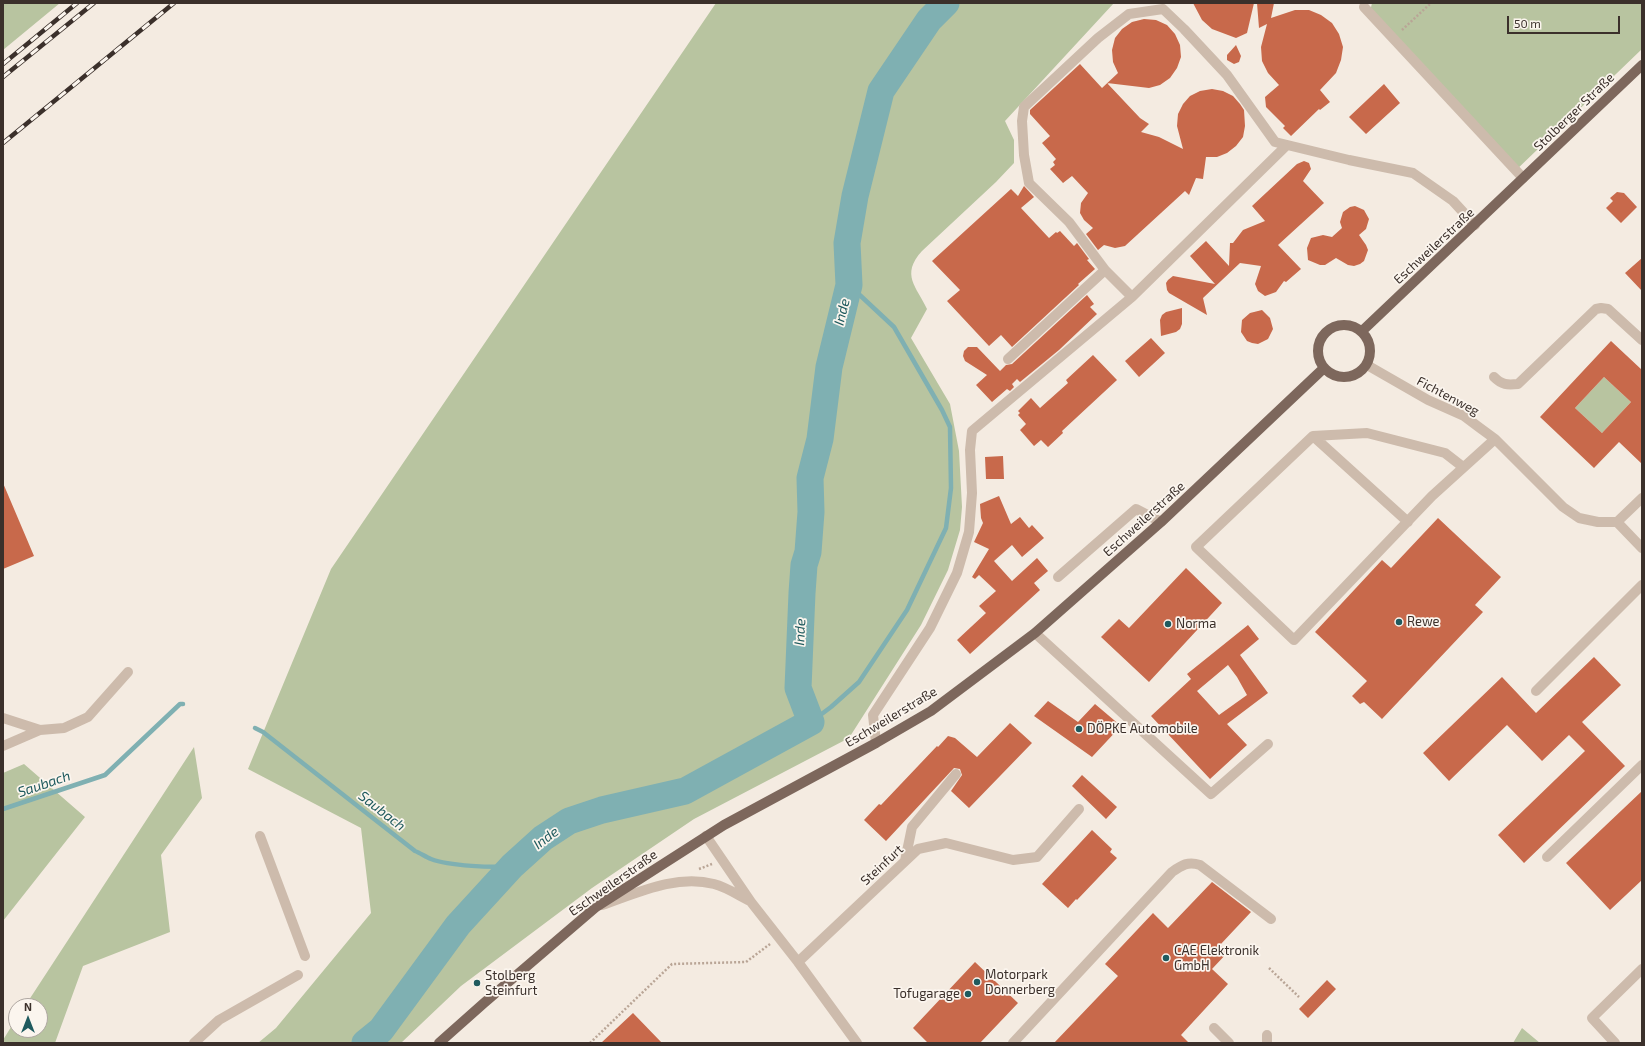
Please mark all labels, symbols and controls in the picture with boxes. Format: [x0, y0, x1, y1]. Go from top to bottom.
scale bar [1509, 8, 1622, 34]
text: 50 m [1514, 16, 1541, 30]
street label: Stolberger Straße [1531, 70, 1617, 154]
street label: Eschweilerstraße [1391, 205, 1477, 287]
water label: Inde [831, 297, 853, 327]
street label: Fichtenweg [1414, 373, 1482, 419]
street label: Eschweilerstraße [1100, 478, 1188, 560]
place label: Rewe [1407, 614, 1440, 630]
place label: Norma [1176, 616, 1216, 632]
marker: Rewe [1394, 617, 1404, 627]
water label: Inde [791, 618, 809, 646]
marker: Norma [1163, 619, 1173, 629]
street label: Eschweilerstraße [842, 683, 940, 751]
place label: DÖPKE Automobile [1087, 721, 1198, 737]
marker: DÖPKE Automobile [1074, 724, 1084, 734]
water label: Saubach [15, 767, 73, 801]
water label: Saubach [355, 788, 409, 834]
water label: Inde [530, 823, 562, 853]
street label: Steinfurt [858, 841, 906, 889]
street label: Eschweilerstraße [566, 847, 660, 919]
place label: CAE Elektronik GmbH [1174, 943, 1259, 974]
marker: CAE Elektronik GmbH [1161, 953, 1171, 963]
place label: Motorpark Donnerberg [985, 967, 1055, 998]
place label: Stolberg Steinfurt [485, 968, 537, 999]
marker: Motorpark Donnerberg [972, 977, 982, 987]
marker: Stolberg Steinfurt [472, 978, 482, 988]
place label: Tofugarage [893, 986, 960, 1002]
marker: Tofugarage [963, 989, 973, 999]
north arrow [8, 998, 48, 1038]
text: N [24, 1000, 32, 1013]

